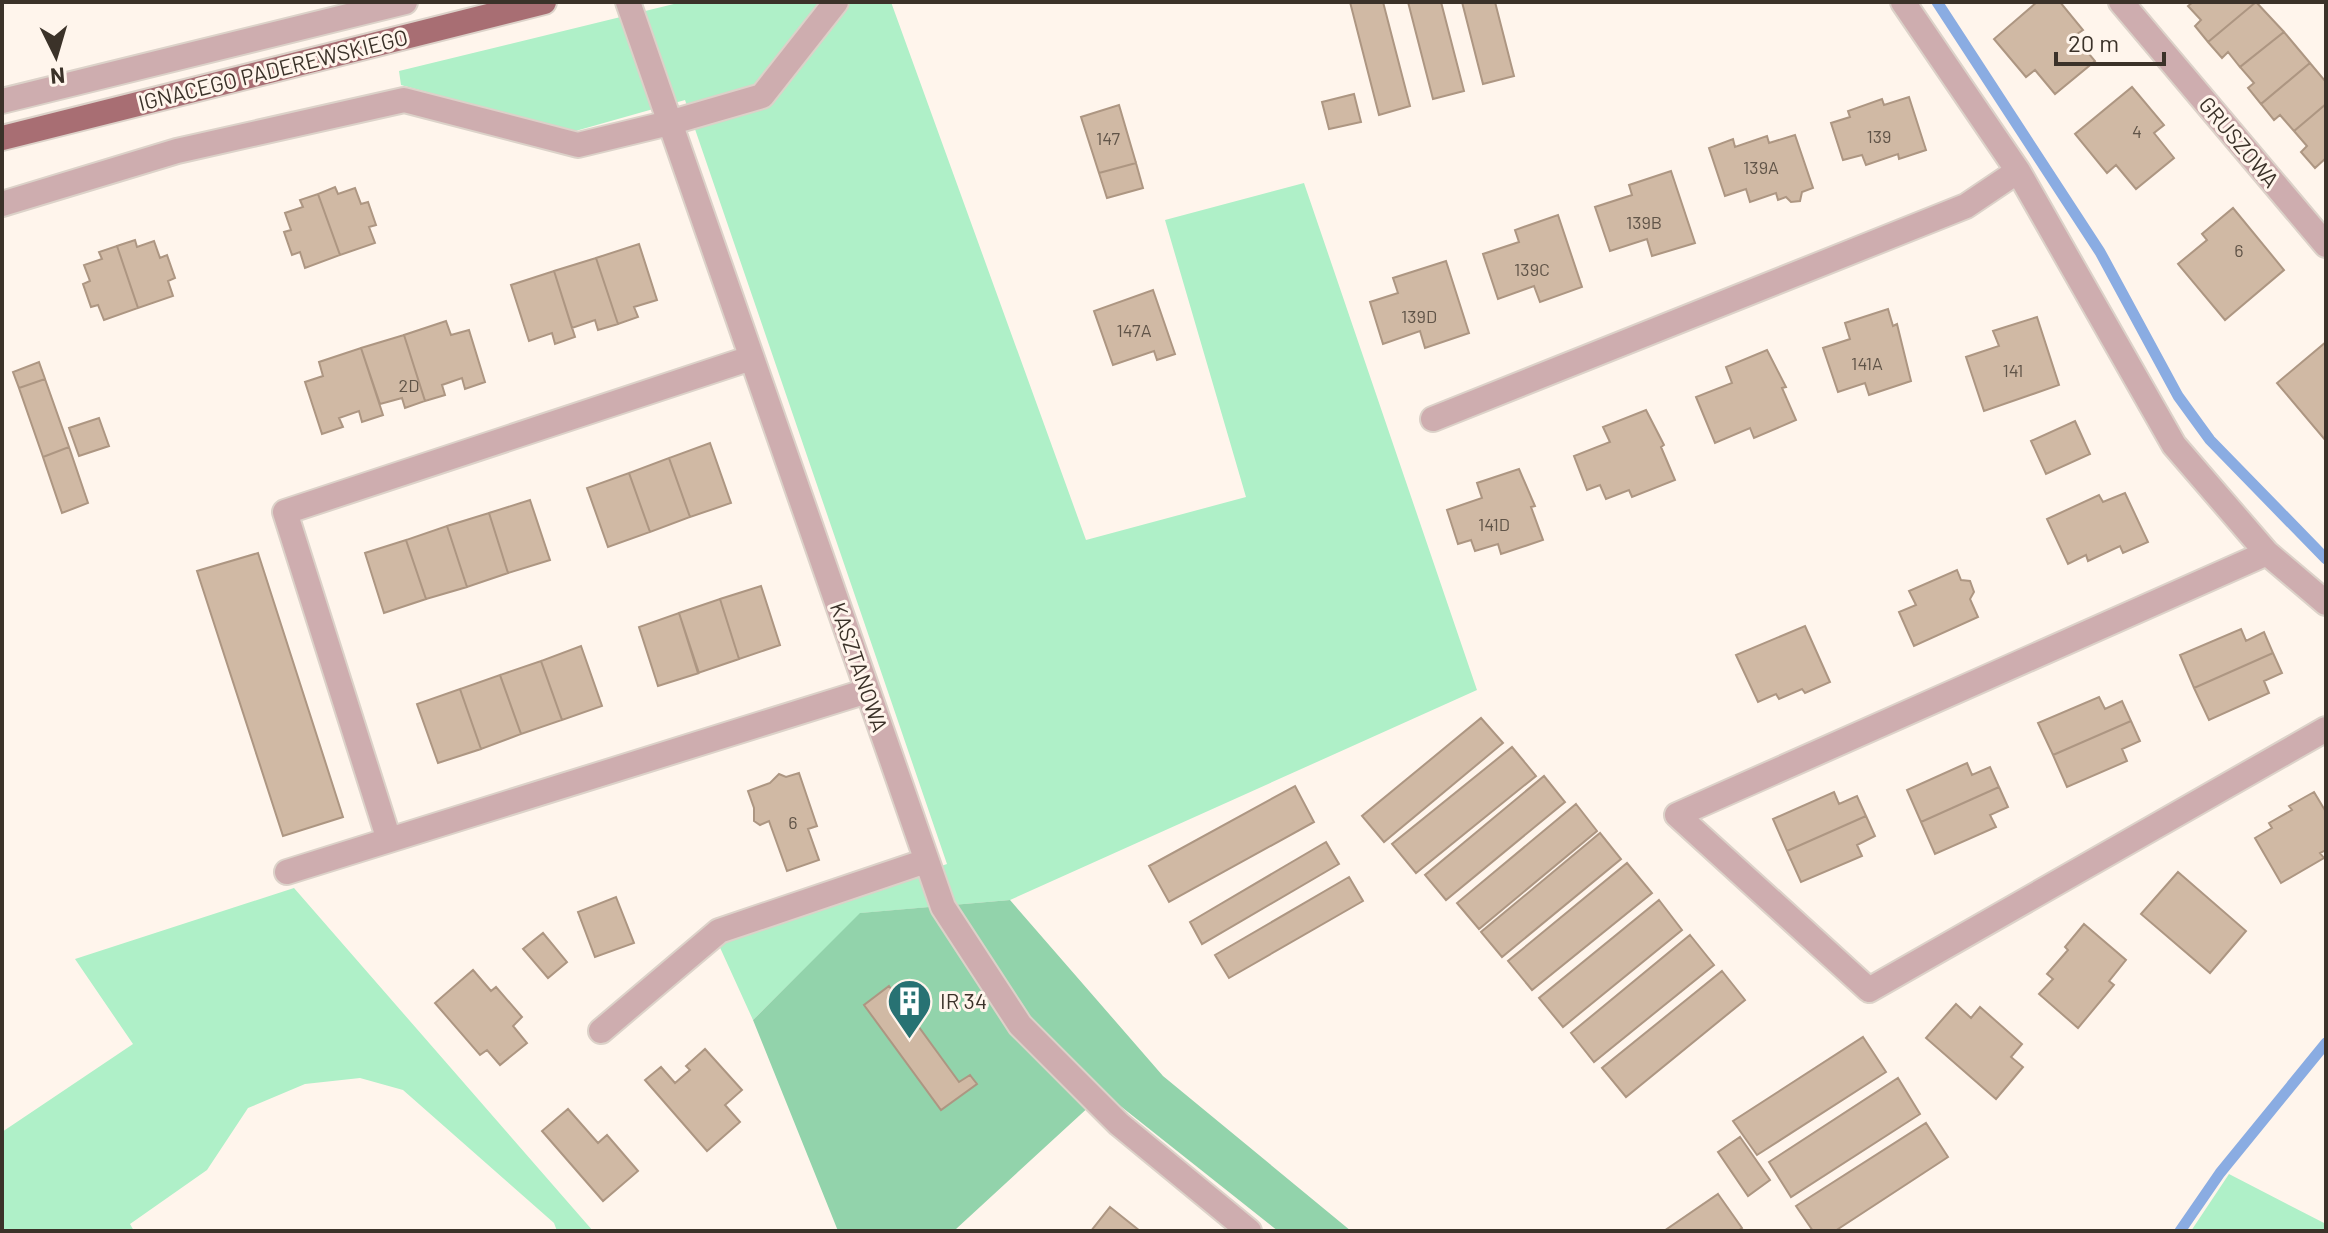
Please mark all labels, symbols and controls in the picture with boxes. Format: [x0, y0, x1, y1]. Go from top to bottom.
north arrow [16, 16, 96, 96]
scale bar [2056, 16, 2164, 66]
street label: IGNACEGO PADEREWSKIEGO [135, 23, 410, 115]
text: 20 m [2068, 28, 2119, 57]
text: N [49, 63, 66, 91]
street label: GRUSZOWA [2194, 91, 2285, 192]
house number: 4 [2132, 120, 2142, 142]
house number: 139 [1867, 125, 1891, 147]
house number: 147 [1096, 127, 1121, 149]
house number: 139A [1743, 156, 1779, 178]
house number: 139B [1626, 211, 1662, 233]
house number: 6 [2234, 239, 2244, 261]
house number: 139C [1514, 258, 1550, 280]
house number: 139D [1401, 305, 1437, 327]
house number: 147A [1116, 319, 1152, 341]
house number: 141A [1851, 352, 1883, 374]
house number: 141 [2003, 359, 2023, 381]
house number: 2D [399, 374, 419, 396]
house number: 141D [1478, 513, 1510, 535]
street label: KASZTANOWA [826, 599, 894, 735]
house number: 6 [788, 811, 798, 833]
building icon: IR 34 [885, 977, 933, 1040]
place label: IR 34 [940, 987, 987, 1013]

